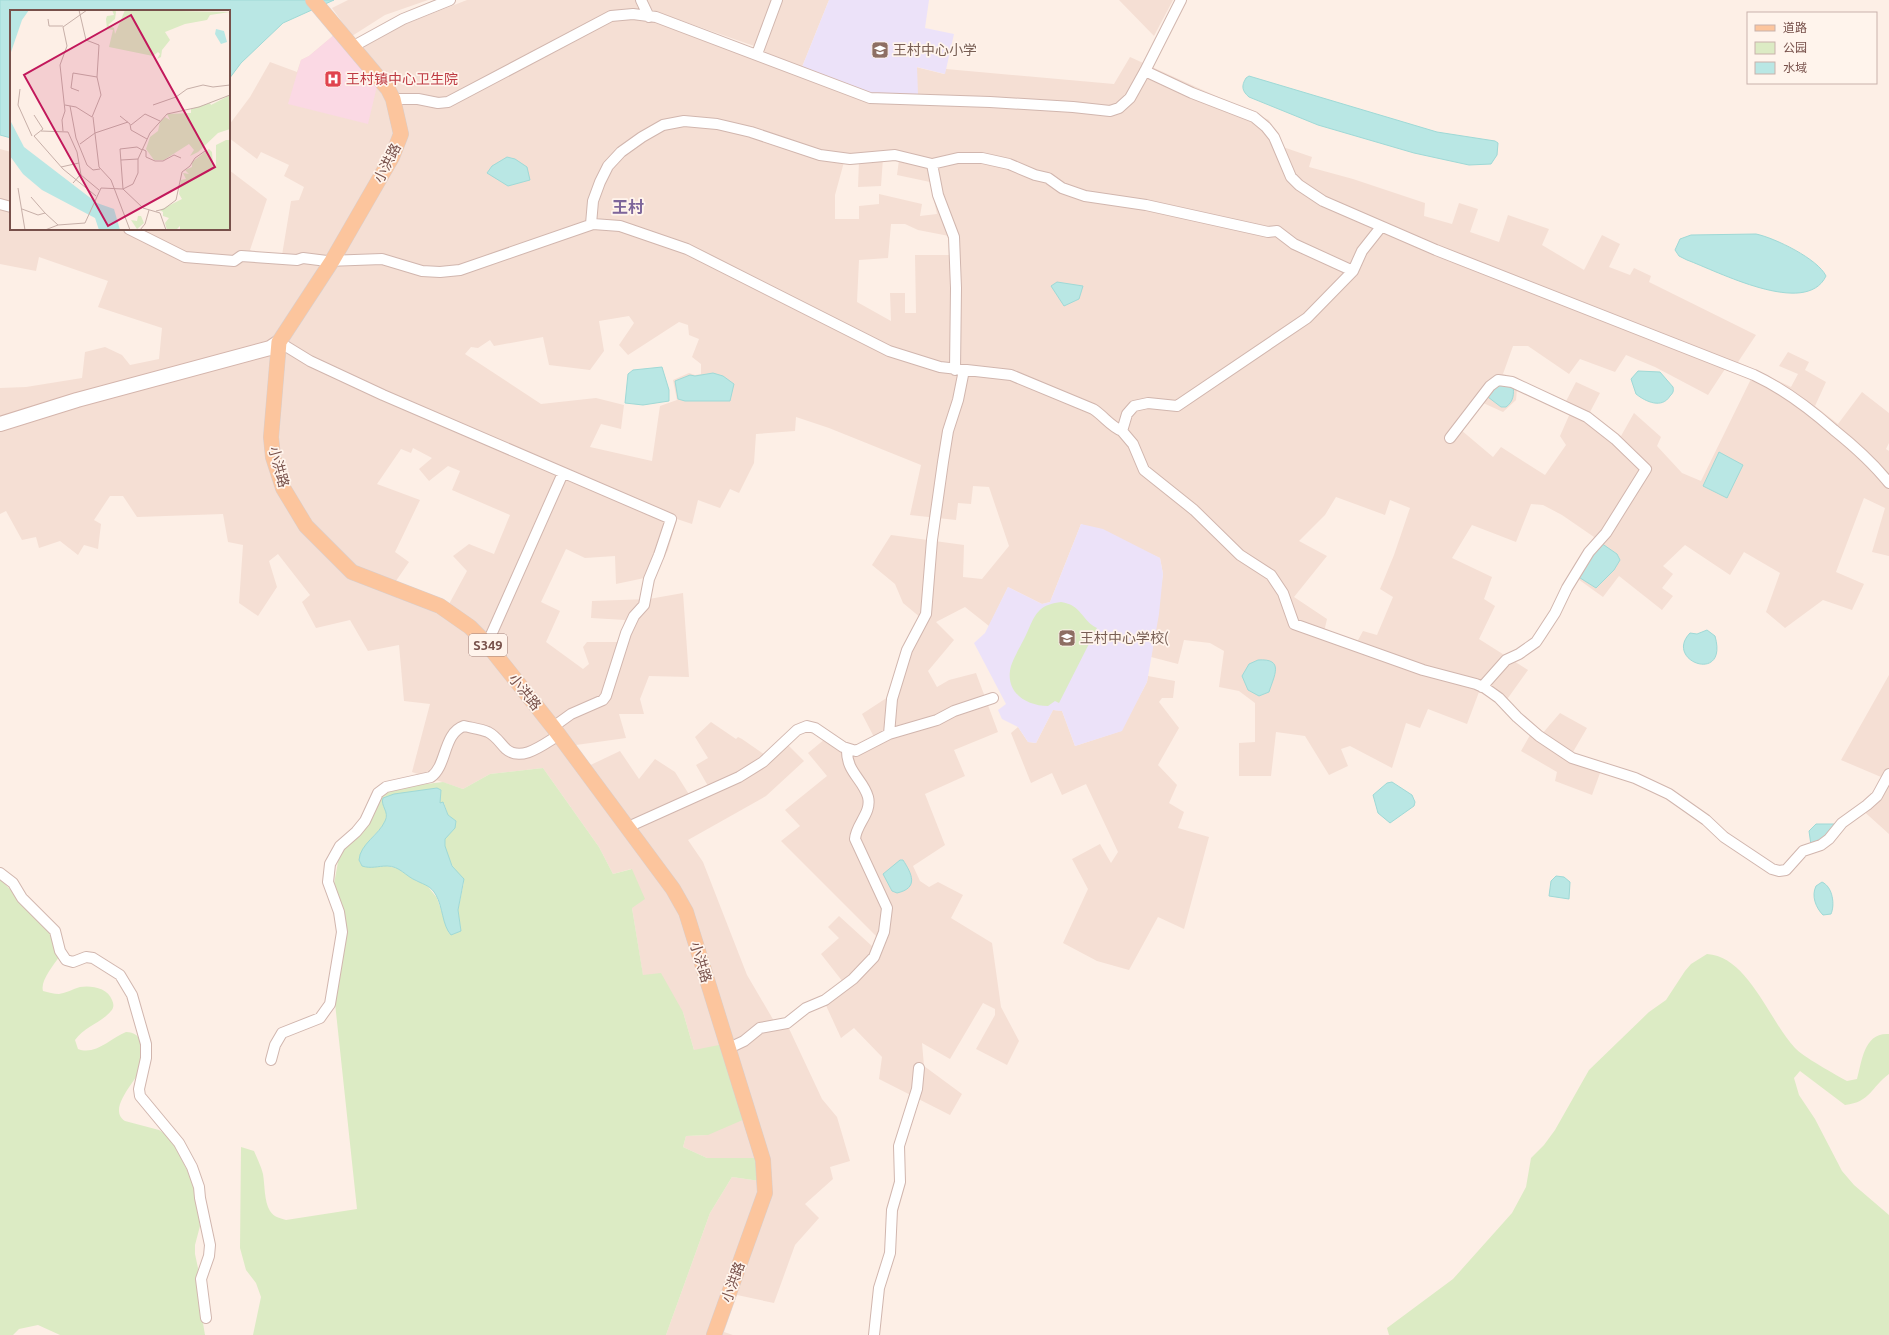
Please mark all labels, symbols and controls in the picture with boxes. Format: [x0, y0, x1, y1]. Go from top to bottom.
inset map [10, 10, 230, 230]
legend [1747, 12, 1877, 84]
text: 道路 [1783, 21, 1807, 34]
school or university icon: 王村中心小学 [870, 40, 890, 60]
text: 公园 [1783, 41, 1807, 54]
place label: 王村中心小学 [893, 42, 977, 58]
text: 水域 [1783, 61, 1807, 74]
hospital icon: 王村镇中心卫生院 [323, 69, 343, 89]
place label: 王村镇中心卫生院 [346, 71, 458, 87]
street label: 小洪路 [370, 141, 404, 185]
district label: 王村 [612, 198, 644, 216]
street label: 小洪路 [266, 445, 292, 489]
school or university icon: 王村中心学校( [1057, 628, 1077, 648]
place label: 王村中心学校( [1080, 630, 1169, 646]
road number: S349 [469, 634, 507, 656]
street label: 小洪路 [506, 671, 544, 713]
street label: 小洪路 [687, 940, 715, 984]
street label: 小洪路 [718, 1260, 748, 1304]

